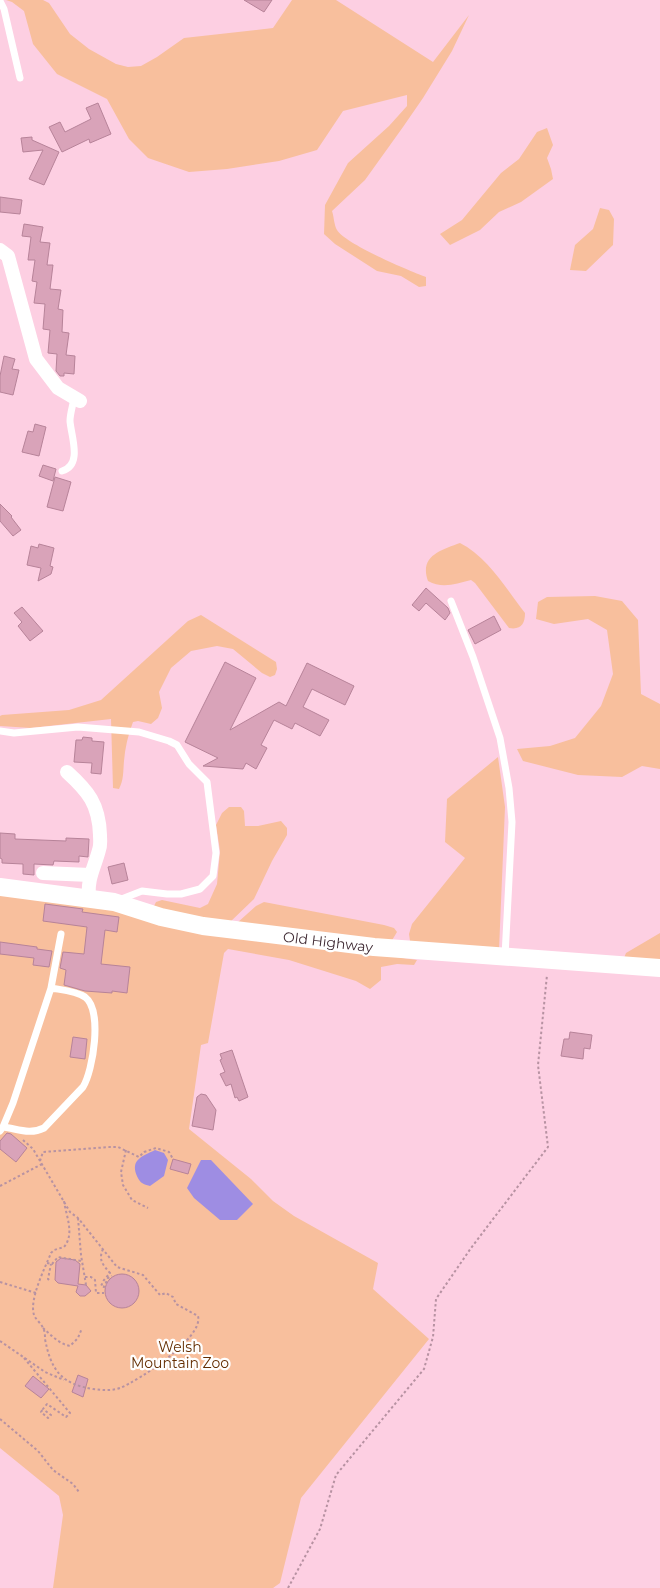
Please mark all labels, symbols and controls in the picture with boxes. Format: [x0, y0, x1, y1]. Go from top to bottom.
street label: Old Highway [282, 928, 374, 956]
park label: Welsh Mountain Zoo [131, 1338, 229, 1372]

